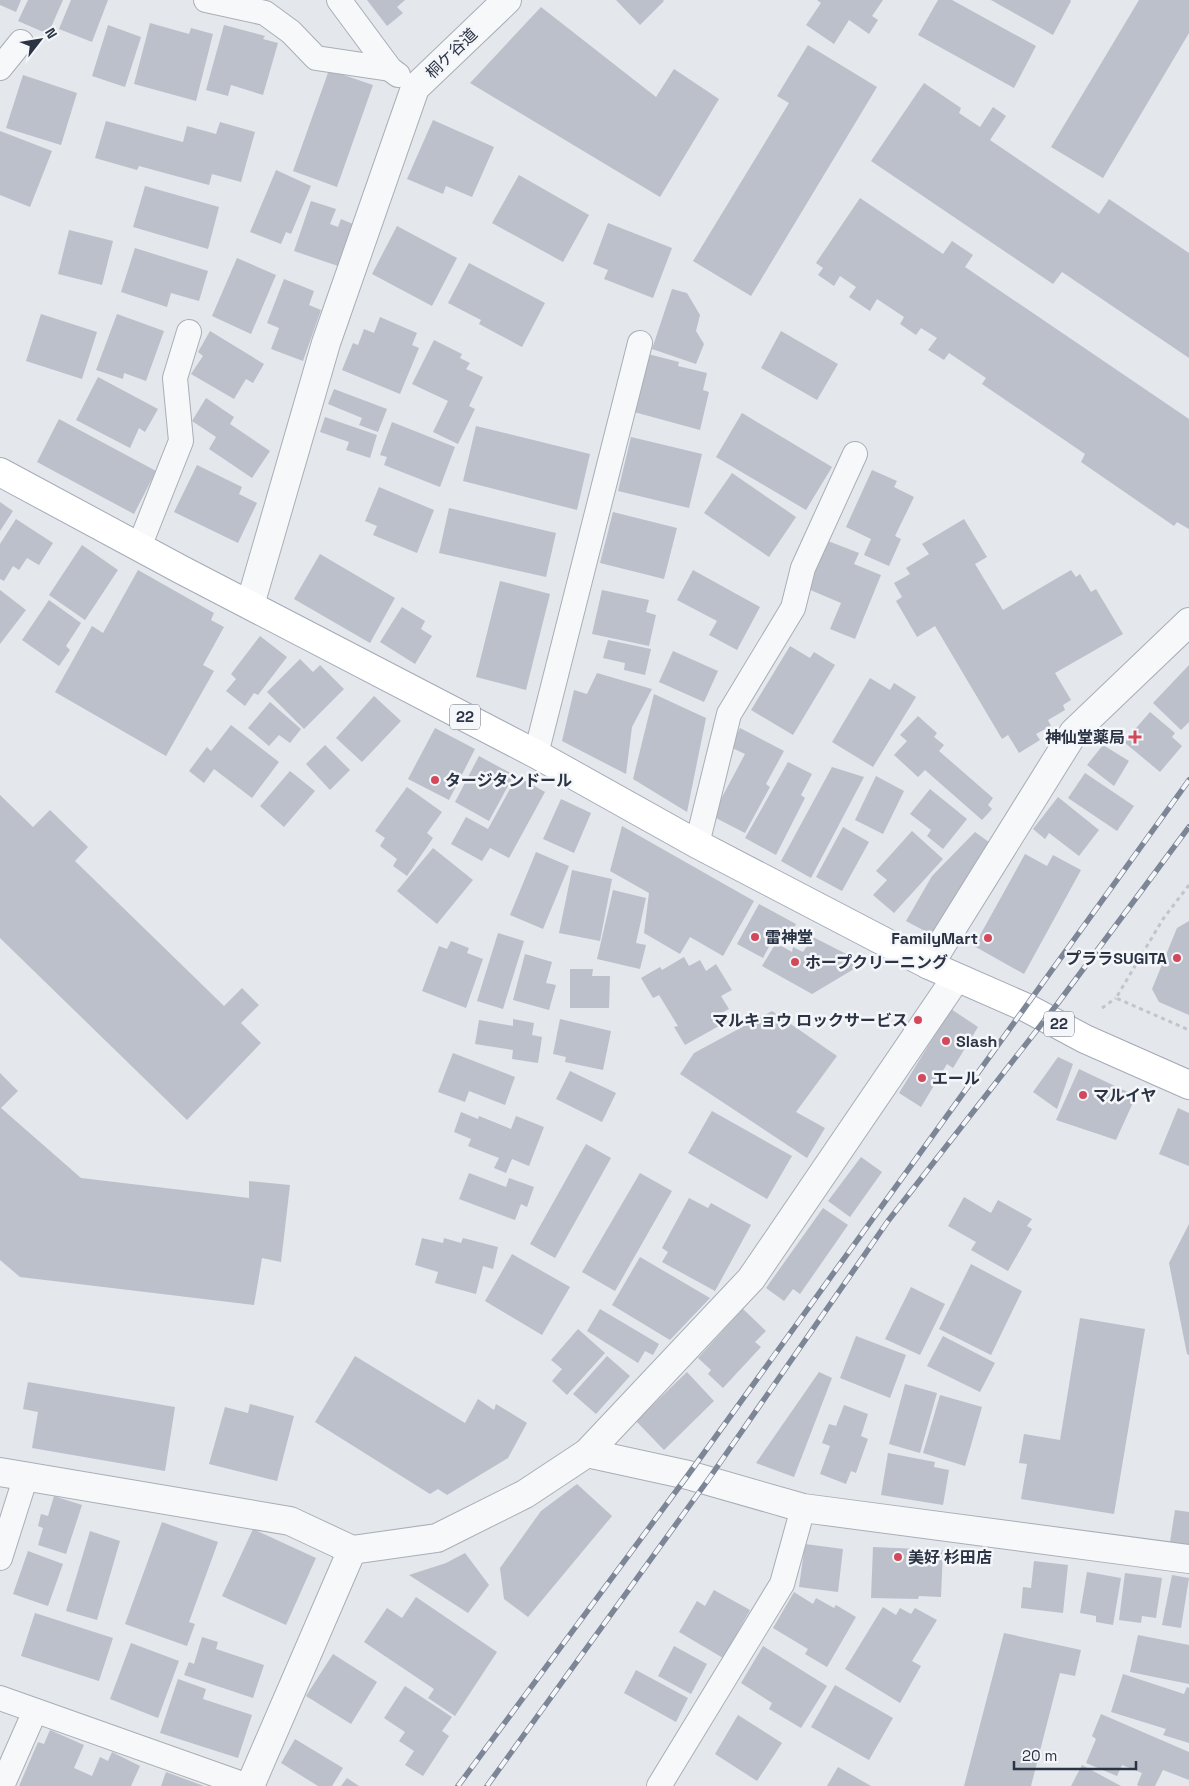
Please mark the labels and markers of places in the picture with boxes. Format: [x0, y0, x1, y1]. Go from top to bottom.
place label: 神仙堂薬局 [1045, 727, 1125, 748]
marker: 神仙堂薬局 [1129, 731, 1141, 743]
place label: タージタンドール [445, 770, 572, 791]
marker: タージタンドール [429, 774, 441, 786]
place label: 雷神堂 [765, 927, 813, 948]
place label: FamilyMart [891, 928, 978, 949]
marker: 雷神堂 [749, 931, 761, 943]
marker: FamilyMart [982, 932, 994, 944]
place label: プララSUGITA [1065, 948, 1167, 969]
place label: ホープクリーニング [805, 952, 948, 973]
marker: プララSUGITA [1171, 952, 1183, 964]
marker: ホープクリーニング [789, 956, 801, 968]
place label: マルキョウ ロックサービス [712, 1010, 908, 1031]
marker: マルキョウ ロックサービス [912, 1014, 924, 1026]
place label: Slash [956, 1031, 997, 1052]
marker: Slash [940, 1035, 952, 1047]
place label: エール [932, 1068, 980, 1089]
marker: エール [916, 1072, 928, 1084]
place label: マルイヤ [1093, 1085, 1157, 1106]
marker: マルイヤ [1077, 1089, 1089, 1101]
place label: 美好 杉田店 [908, 1547, 992, 1568]
marker: 美好 杉田店 [892, 1551, 904, 1563]

